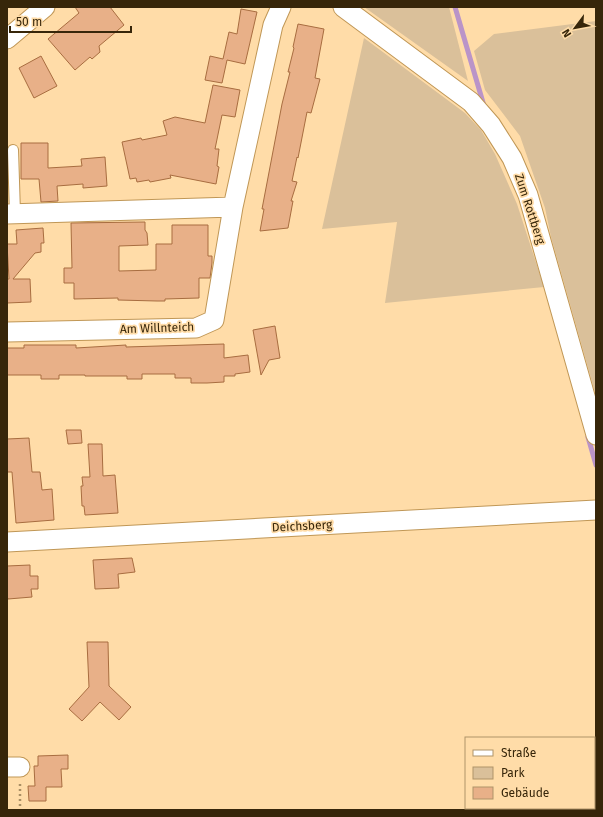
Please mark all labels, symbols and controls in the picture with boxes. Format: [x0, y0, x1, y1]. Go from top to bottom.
scale bar [10, 8, 131, 34]
north arrow [555, 8, 595, 48]
text: 50 m [16, 15, 42, 29]
text: N [559, 26, 574, 40]
street label: Zum Rottberg [512, 172, 548, 247]
street label: Am Willnteich [120, 320, 194, 336]
street label: Deichsberg [271, 517, 333, 535]
legend [465, 737, 595, 809]
text: Straße [501, 746, 536, 760]
text: Park [501, 766, 525, 780]
text: Gebäude [501, 786, 549, 800]

